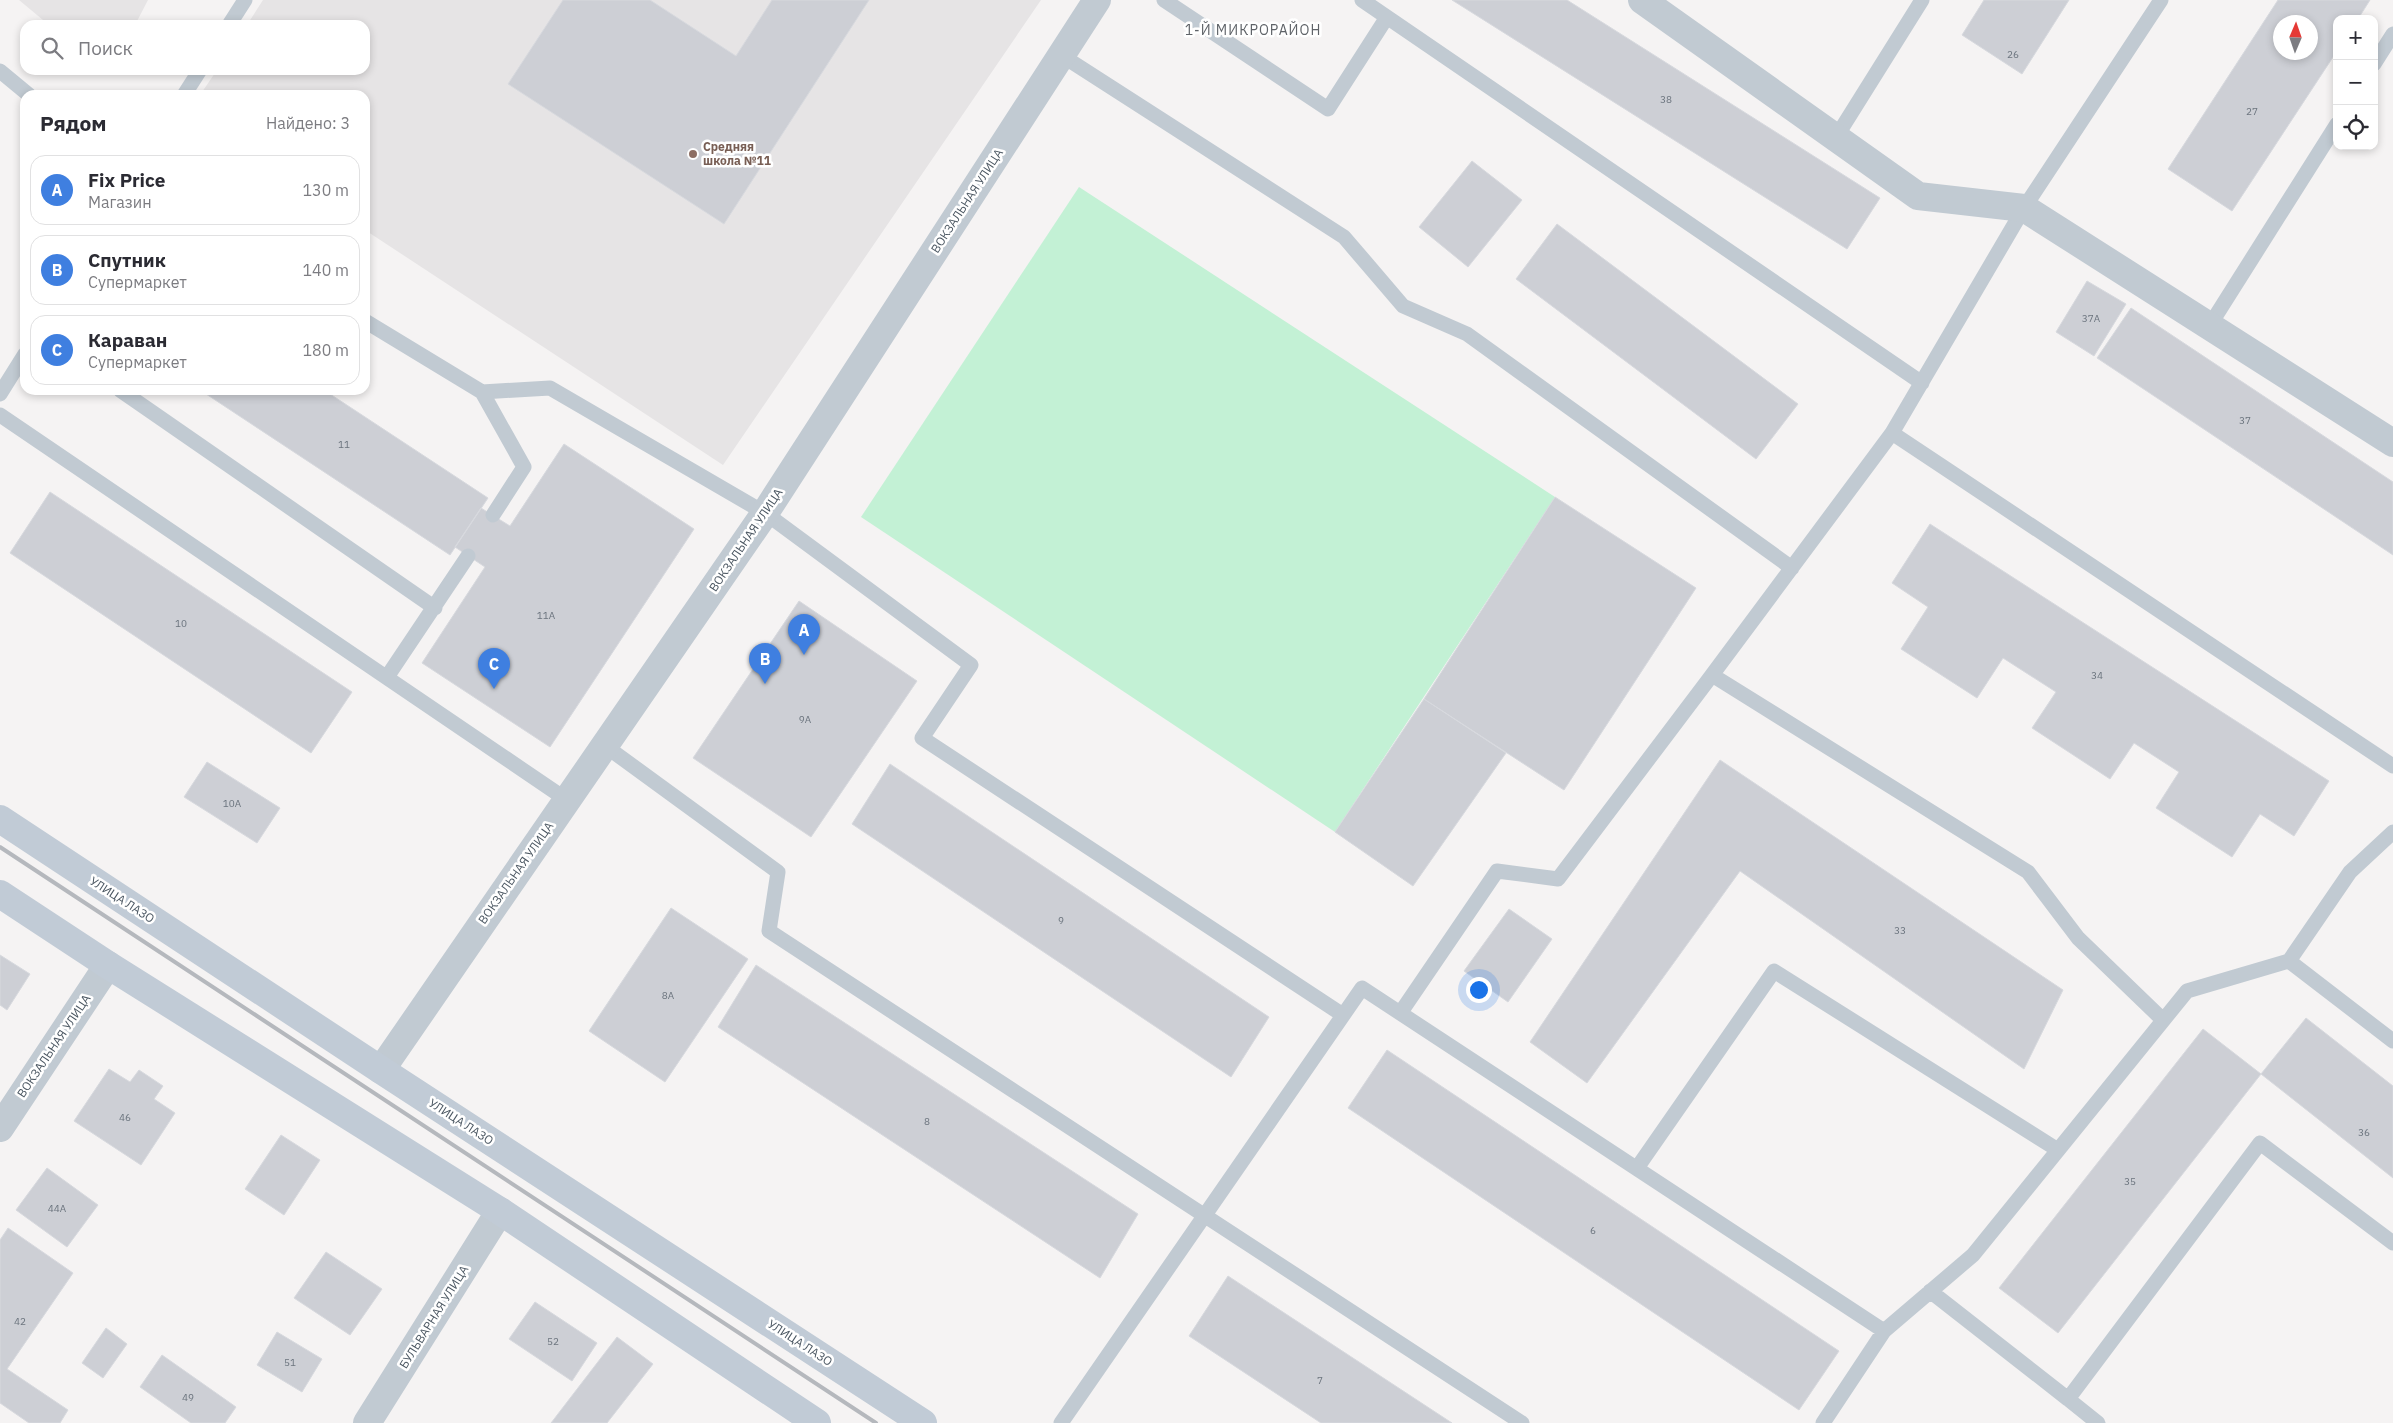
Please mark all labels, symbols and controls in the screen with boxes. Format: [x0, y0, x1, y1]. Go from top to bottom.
north arrow [2273, 15, 2318, 60]
map controls [2333, 15, 2378, 150]
button: + [2333, 15, 2378, 60]
search box [20, 20, 370, 75]
district label: 1-Й МИКРОРАЙОН [1185, 20, 1321, 39]
icon: search [38, 34, 66, 62]
text: Поиск [78, 36, 133, 60]
house number: 26 [2007, 48, 2019, 61]
button: − [2333, 60, 2378, 105]
house number: 38 [1660, 93, 1672, 106]
house number: 27 [2246, 105, 2258, 118]
button: locate [2333, 105, 2378, 150]
text: Рядом [40, 109, 107, 137]
text: Найдено: 3 [266, 113, 350, 133]
place label: Средняя школа №11 [703, 139, 771, 168]
street label: ВОКЗАЛЬНАЯ УЛИЦА [927, 146, 1006, 256]
marker: Средняя школа №11 [687, 148, 699, 160]
text: Fix Price [88, 168, 165, 192]
text: A [52, 180, 62, 200]
text: 130 m [302, 180, 349, 200]
text: Магазин [88, 192, 152, 212]
text: Спутник [88, 248, 166, 272]
text: B [52, 260, 62, 280]
text: 140 m [302, 260, 349, 280]
text: Супермаркет [88, 272, 187, 292]
house number: 37А [2082, 312, 2101, 325]
text: Караван [88, 328, 167, 352]
text: C [52, 340, 62, 360]
text: 180 m [302, 340, 349, 360]
text: Супермаркет [88, 352, 187, 372]
house number: 37 [2239, 414, 2251, 427]
house number: 11 [338, 438, 350, 451]
street label: ВОКЗАЛЬНАЯ УЛИЦА [706, 485, 786, 594]
house number: 11А [537, 609, 556, 622]
pin: A [788, 614, 820, 655]
house number: 10 [175, 617, 187, 630]
pin: B [749, 643, 781, 684]
pin: C [478, 648, 510, 689]
house number: 34 [2091, 669, 2103, 682]
house number: 9А [799, 713, 812, 726]
house number: 10А [223, 797, 242, 810]
street label: ВОКЗАЛЬНАЯ УЛИЦА [475, 819, 557, 927]
street label: УЛИЦА ЛАЗО [87, 873, 157, 926]
house number: 9 [1058, 914, 1064, 927]
house number: 33 [1894, 924, 1906, 937]
your location [1466, 977, 1492, 1003]
house number: 8А [662, 989, 675, 1002]
street label: ВОКЗАЛЬНАЯ УЛИЦА [14, 991, 94, 1100]
street label: УЛИЦА ЛАЗО [426, 1095, 496, 1148]
house number: 46 [119, 1111, 131, 1124]
house number: 8 [924, 1115, 930, 1128]
house number: 36 [2358, 1126, 2370, 1139]
house number: 35 [2124, 1175, 2136, 1188]
house number: 44А [48, 1202, 67, 1215]
house number: 6 [1590, 1224, 1596, 1237]
street label: БУЛЬВАРНАЯ УЛИЦА [396, 1262, 472, 1371]
house number: 42 [14, 1315, 26, 1328]
street label: УЛИЦА ЛАЗО [765, 1316, 835, 1369]
house number: 52 [547, 1335, 559, 1348]
house number: 51 [284, 1356, 296, 1369]
house number: 7 [1317, 1374, 1323, 1387]
house number: 49 [182, 1391, 194, 1404]

